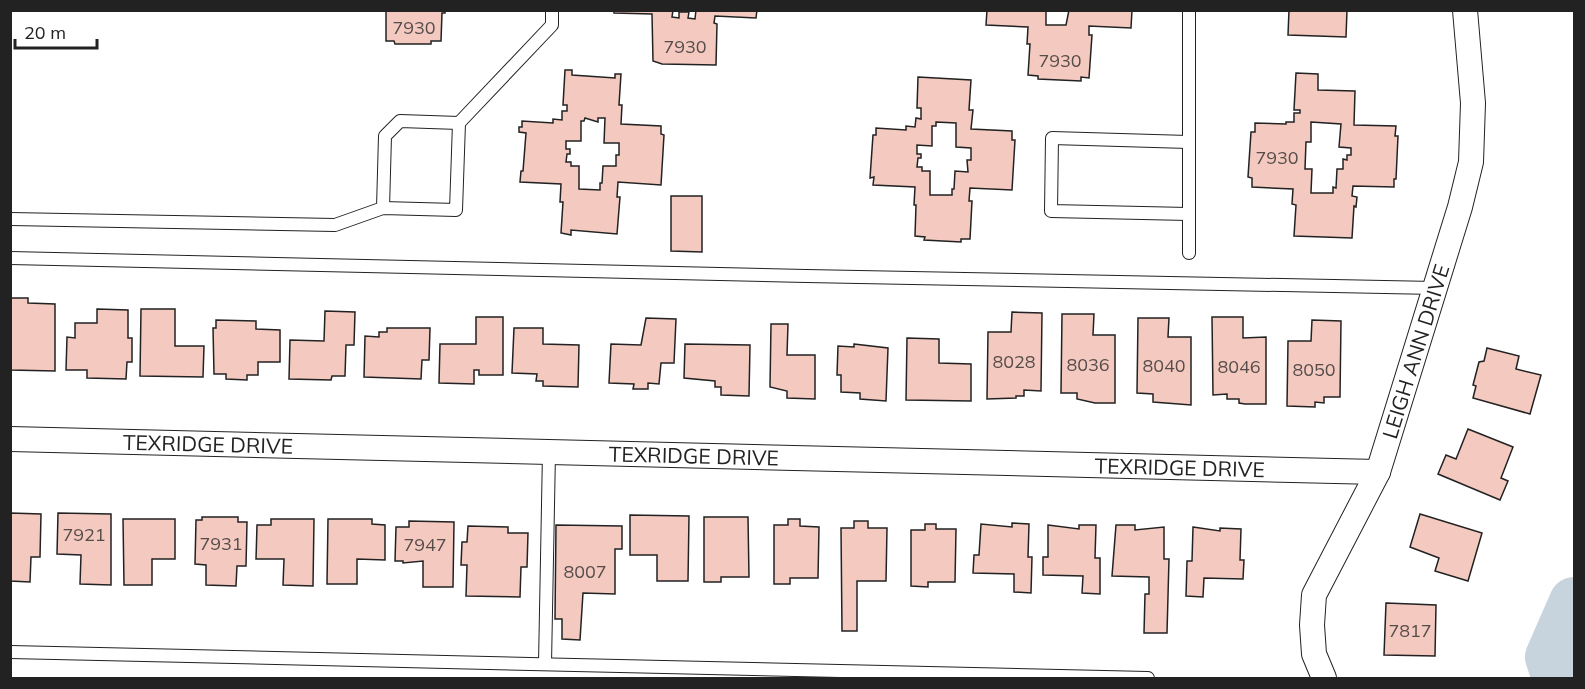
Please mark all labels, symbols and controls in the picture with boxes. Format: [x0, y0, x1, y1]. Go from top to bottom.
scale bar [15, 12, 98, 50]
house number: 7930 [392, 16, 436, 39]
text: 20 m [24, 21, 66, 44]
house number: 7930 [663, 35, 707, 58]
house number: 7930 [1038, 49, 1082, 72]
house number: 7930 [1255, 146, 1299, 169]
street label: LEIGH ANN DRIVE [1376, 261, 1455, 442]
house number: 8028 [992, 350, 1036, 373]
house number: 8036 [1066, 353, 1110, 376]
house number: 8040 [1142, 354, 1186, 377]
house number: 8046 [1217, 355, 1261, 378]
house number: 8050 [1292, 358, 1336, 381]
street label: TEXRIDGE DRIVE [123, 429, 293, 459]
street label: TEXRIDGE DRIVE [608, 440, 779, 471]
street label: TEXRIDGE DRIVE [1094, 452, 1265, 482]
house number: 7921 [62, 523, 106, 546]
house number: 7931 [199, 532, 243, 555]
house number: 7947 [403, 533, 447, 556]
house number: 8007 [563, 560, 607, 583]
house number: 7817 [1388, 619, 1432, 642]

